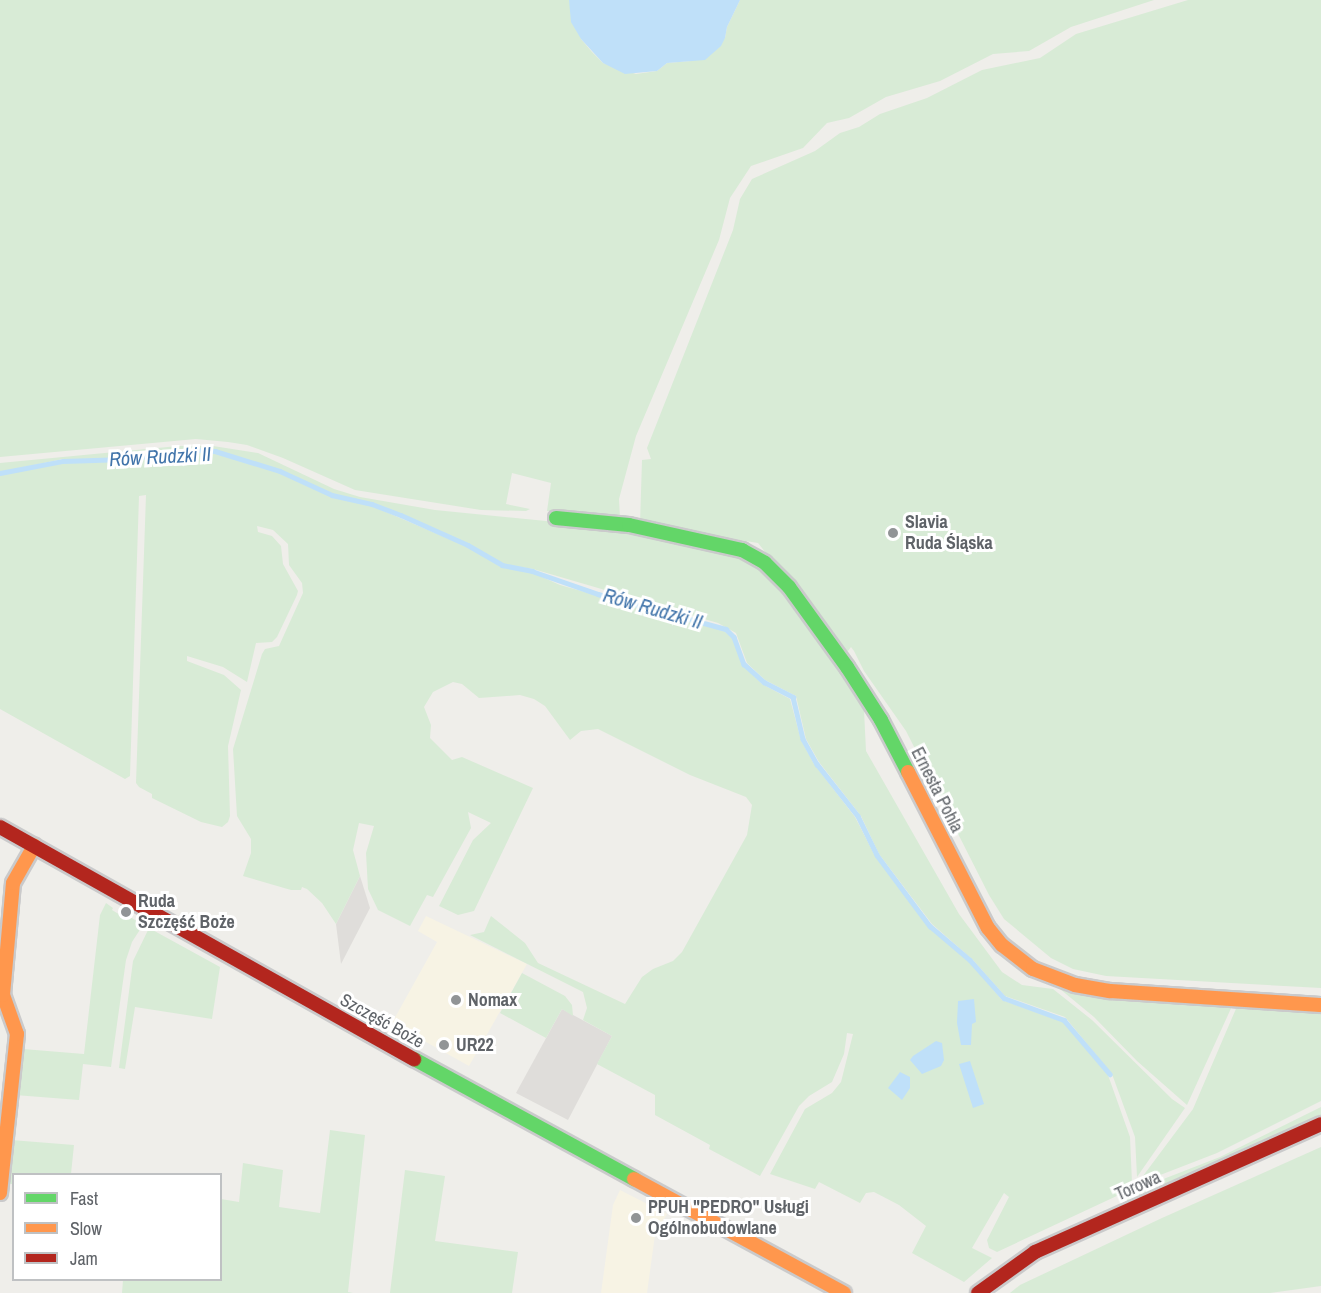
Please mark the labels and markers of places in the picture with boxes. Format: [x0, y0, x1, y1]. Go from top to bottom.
place label: Slavia Ruda Śląska [905, 512, 993, 554]
marker: Slavia Ruda Śląska [886, 526, 900, 540]
place label: Ruda Szczęść Boże [138, 891, 235, 934]
marker: Ruda Szczęść Boże [119, 905, 133, 919]
place label: Nomax [468, 989, 517, 1011]
marker: Nomax [449, 993, 463, 1007]
place label: UR22 [456, 1034, 494, 1056]
marker: UR22 [437, 1038, 451, 1052]
place label: PPUH "PEDRO" Usługi Ogólnobudowlane [648, 1197, 809, 1240]
marker: PPUH "PEDRO" Usługi Ogólnobudowlane [629, 1211, 643, 1225]

